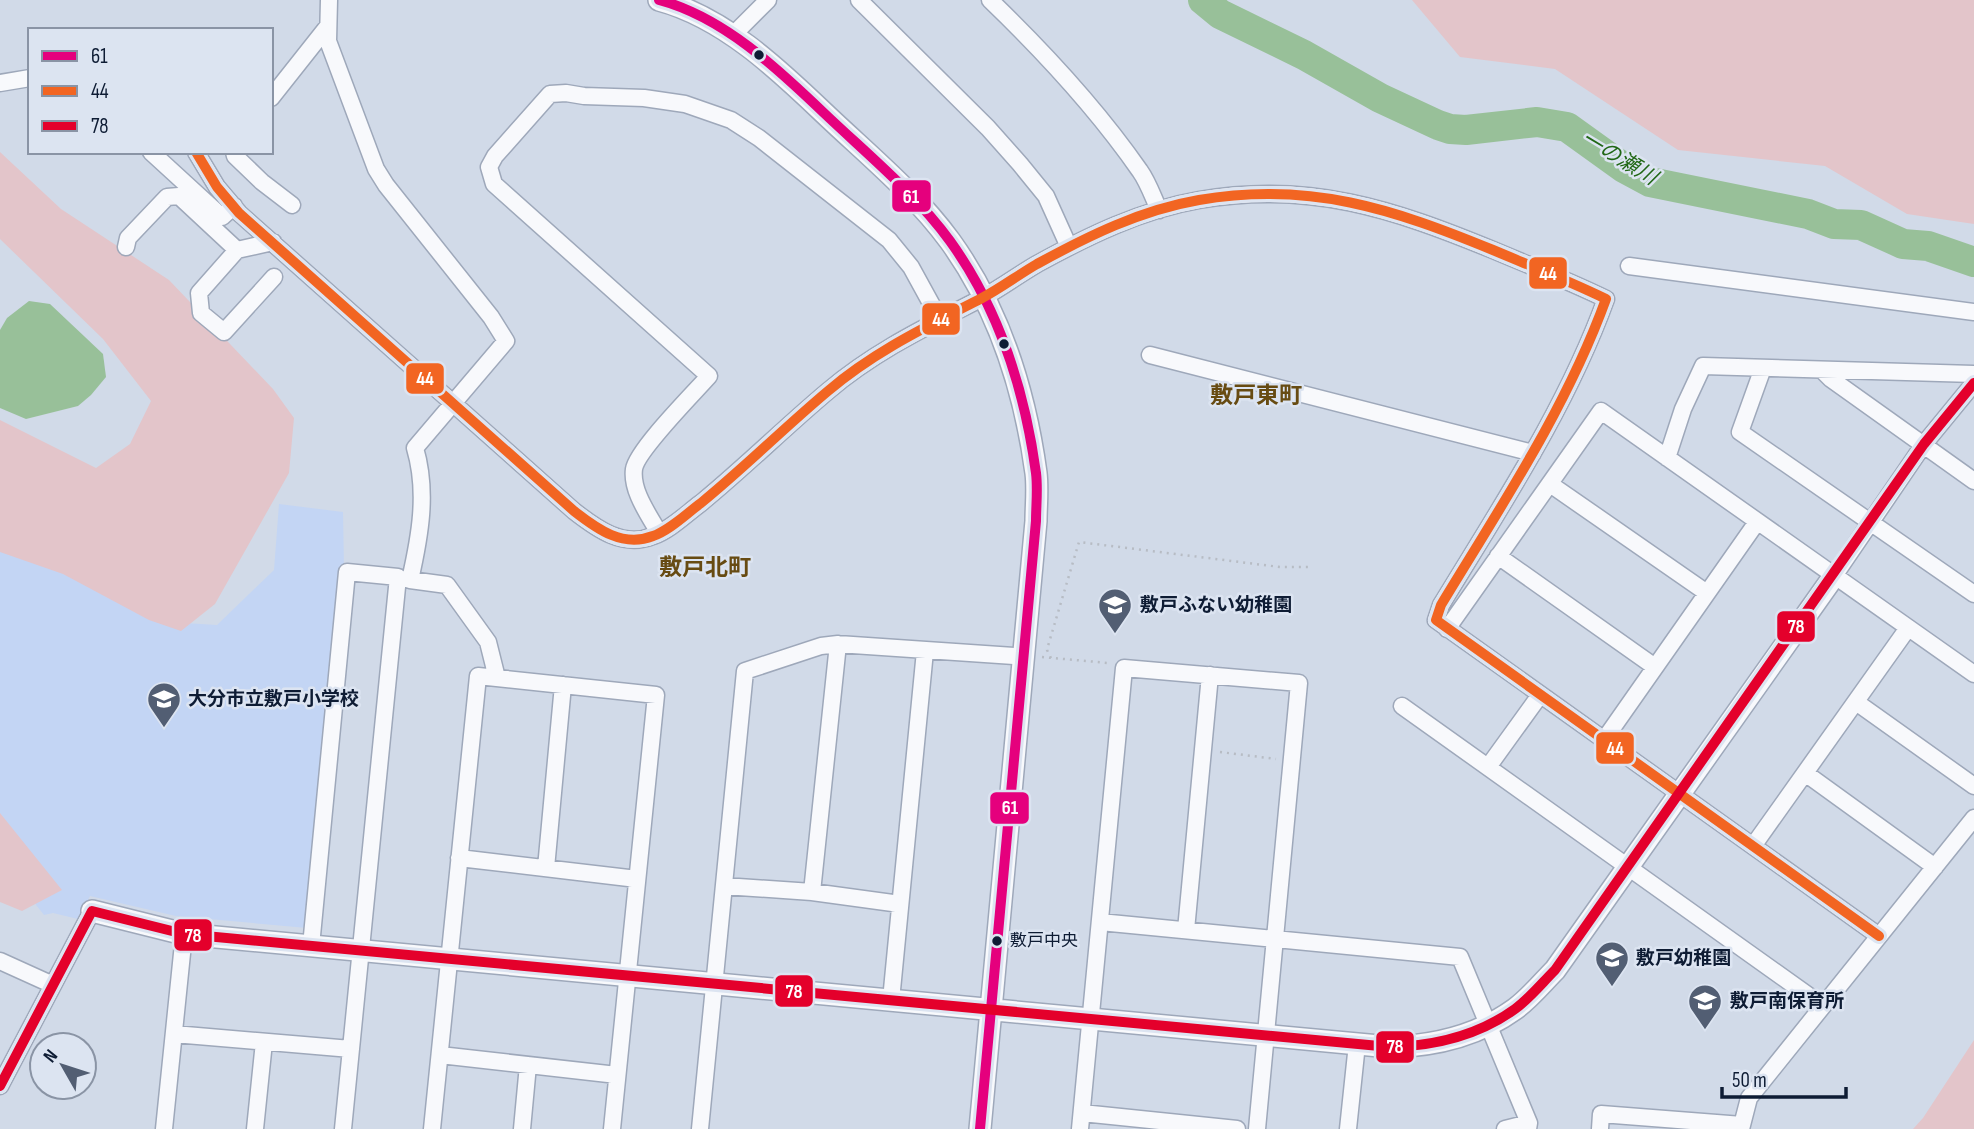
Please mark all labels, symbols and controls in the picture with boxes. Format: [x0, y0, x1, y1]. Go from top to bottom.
legend [28, 28, 273, 154]
text: 61 [91, 44, 108, 69]
unlabelled marker [752, 48, 766, 62]
text: 44 [91, 79, 109, 104]
text: 78 [91, 114, 109, 139]
water label: 一の瀬川 [1577, 126, 1663, 191]
line badge: 61 [891, 179, 932, 213]
text: 61 [903, 186, 920, 209]
line badge: 44 [1528, 256, 1568, 290]
text: 44 [1539, 263, 1557, 286]
line badge: 44 [921, 302, 961, 336]
text: 44 [932, 309, 950, 332]
unlabelled marker [997, 337, 1011, 351]
line badge: 44 [405, 362, 445, 395]
text: 44 [416, 368, 434, 391]
district label: 敷戸東町 [1210, 382, 1302, 410]
district label: 敷戸北町 [659, 554, 751, 582]
school or university icon: 敷戸ふない幼稚園 [1096, 586, 1134, 635]
place label: 敷戸ふない幼稚園 [1140, 594, 1292, 617]
line badge: 78 [1776, 610, 1816, 643]
text: 78 [1787, 616, 1805, 639]
school or university icon: 大分市立敷戸小学校 [145, 680, 183, 729]
place label: 大分市立敷戸小学校 [188, 688, 359, 711]
line badge: 44 [1595, 731, 1635, 765]
text: 44 [1606, 738, 1624, 761]
line badge: 61 [989, 791, 1030, 825]
text: 61 [1002, 797, 1019, 820]
line badge: 78 [173, 918, 213, 952]
text: 78 [184, 925, 202, 948]
place label: 敷戸中央 [1010, 931, 1078, 951]
marker: 敷戸中央 [990, 934, 1004, 948]
school or university icon: 敷戸幼稚園 [1593, 939, 1631, 988]
place label: 敷戸幼稚園 [1636, 947, 1731, 970]
line badge: 78 [774, 974, 814, 1008]
text: 78 [785, 981, 803, 1004]
school or university icon: 敷戸南保育所 [1686, 982, 1724, 1031]
place label: 敷戸南保育所 [1730, 990, 1844, 1013]
line badge: 78 [1375, 1030, 1415, 1064]
north arrow [28, 1031, 98, 1101]
text: 78 [1386, 1036, 1404, 1059]
text: N [39, 1045, 63, 1067]
scale bar [1722, 1056, 1846, 1100]
text: 50 m [1732, 1068, 1767, 1093]

